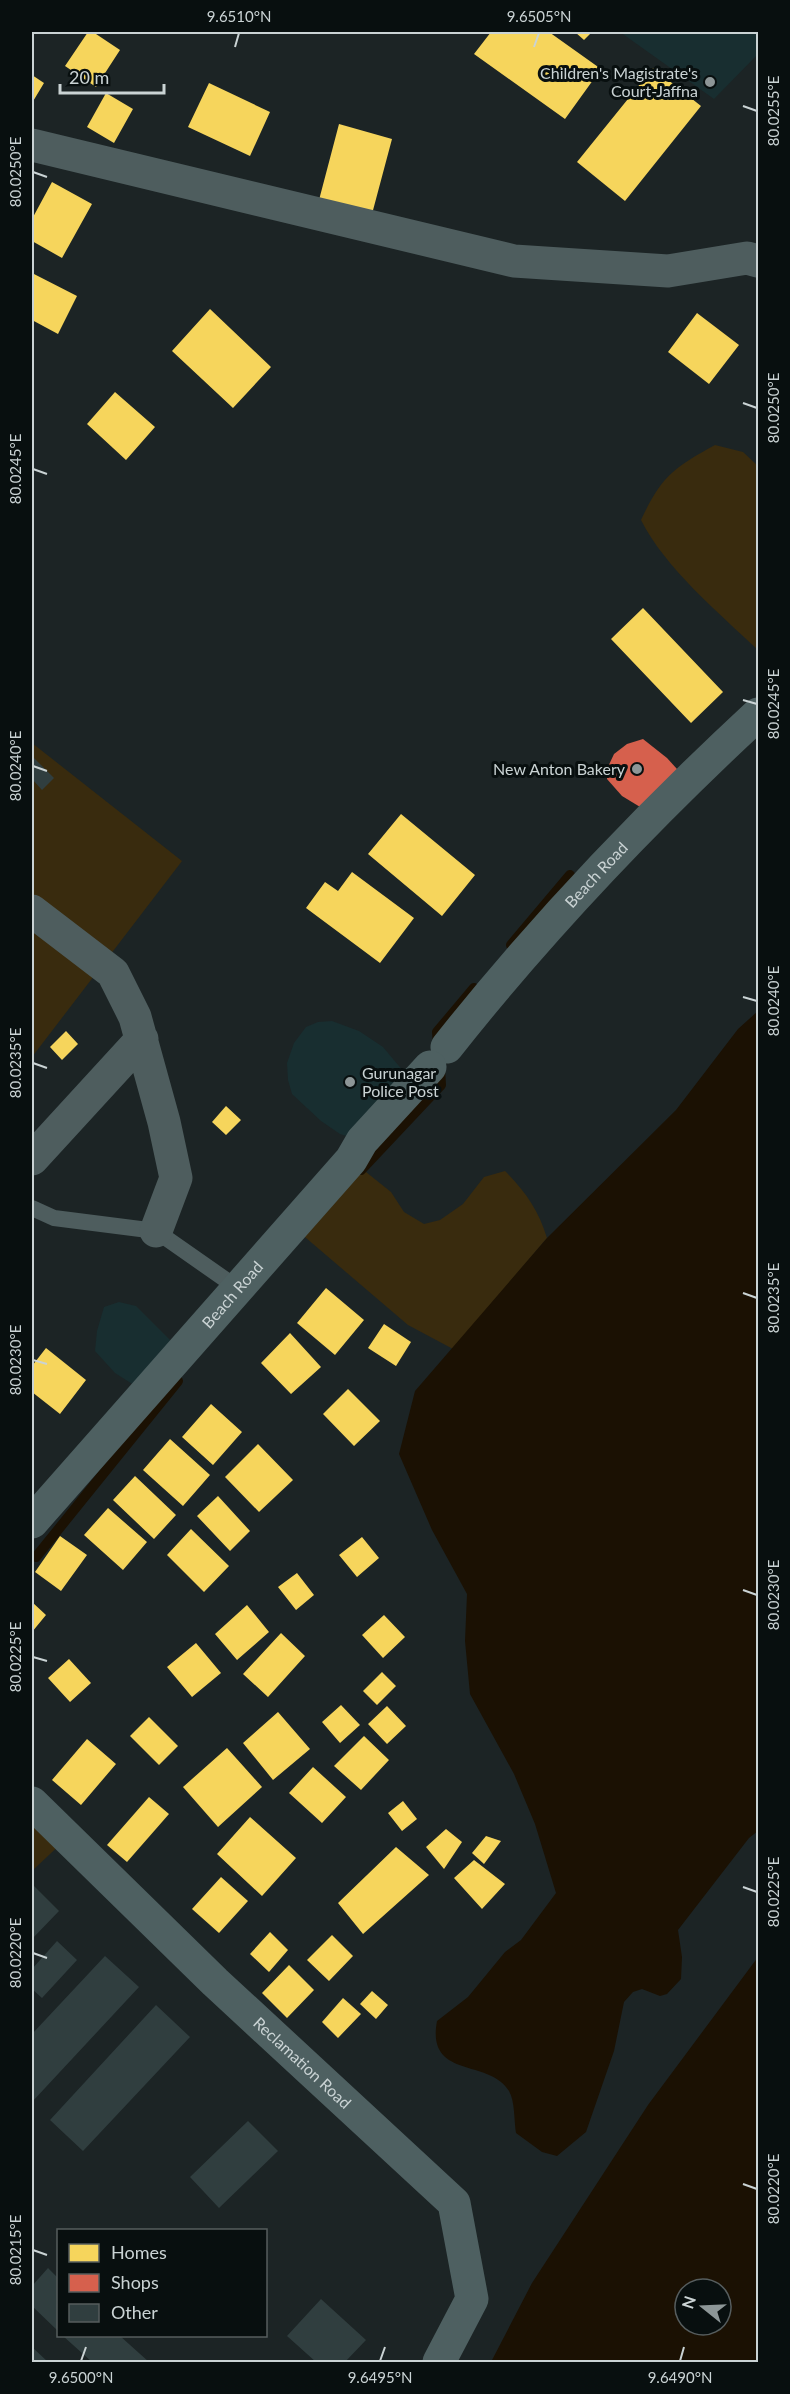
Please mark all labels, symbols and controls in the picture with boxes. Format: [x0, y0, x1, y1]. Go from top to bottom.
text: 9.6510°N [207, 7, 271, 25]
text: 9.6505°N [507, 7, 571, 25]
scale bar [60, 57, 164, 95]
place label: Children's Magistrate's Court-Jaffna [540, 63, 698, 100]
text: 20 m [69, 66, 109, 88]
marker: Children's Magistrate's Court-Jaffna [703, 75, 717, 89]
text: 80.0255°E [764, 76, 782, 146]
text: 80.0250°E [6, 137, 24, 207]
text: 80.0250°E [764, 373, 782, 443]
text: 80.0245°E [6, 434, 24, 504]
text: 80.0245°E [764, 669, 782, 739]
text: 80.0240°E [6, 731, 24, 801]
place label: New Anton Bakery [493, 759, 626, 778]
marker: New Anton Bakery [630, 762, 644, 776]
street label: Beach Road [561, 838, 631, 911]
text: 80.0240°E [764, 966, 782, 1036]
text: 80.0235°E [6, 1028, 24, 1098]
place label: Gurunagar Police Post [362, 1063, 439, 1100]
marker: Gurunagar Police Post [343, 1075, 357, 1089]
street label: Beach Road [197, 1257, 266, 1332]
text: 80.0235°E [764, 1263, 782, 1333]
text: 80.0230°E [6, 1325, 24, 1395]
text: 80.0230°E [764, 1560, 782, 1630]
text: 80.0225°E [6, 1622, 24, 1692]
text: 80.0225°E [764, 1857, 782, 1927]
text: 80.0220°E [6, 1918, 24, 1988]
street label: Reclamation Road [250, 2013, 355, 2112]
text: 80.0220°E [764, 2154, 782, 2224]
text: 80.0215°E [6, 2215, 24, 2285]
legend [57, 2229, 267, 2337]
text: Homes [111, 2241, 167, 2263]
text: Shops [111, 2271, 159, 2293]
north arrow [673, 2277, 733, 2337]
text: N [677, 2293, 699, 2311]
text: Other [111, 2301, 158, 2323]
text: 9.6500°N [49, 2368, 113, 2386]
text: 9.6495°N [348, 2368, 412, 2386]
text: 9.6490°N [648, 2368, 712, 2386]

